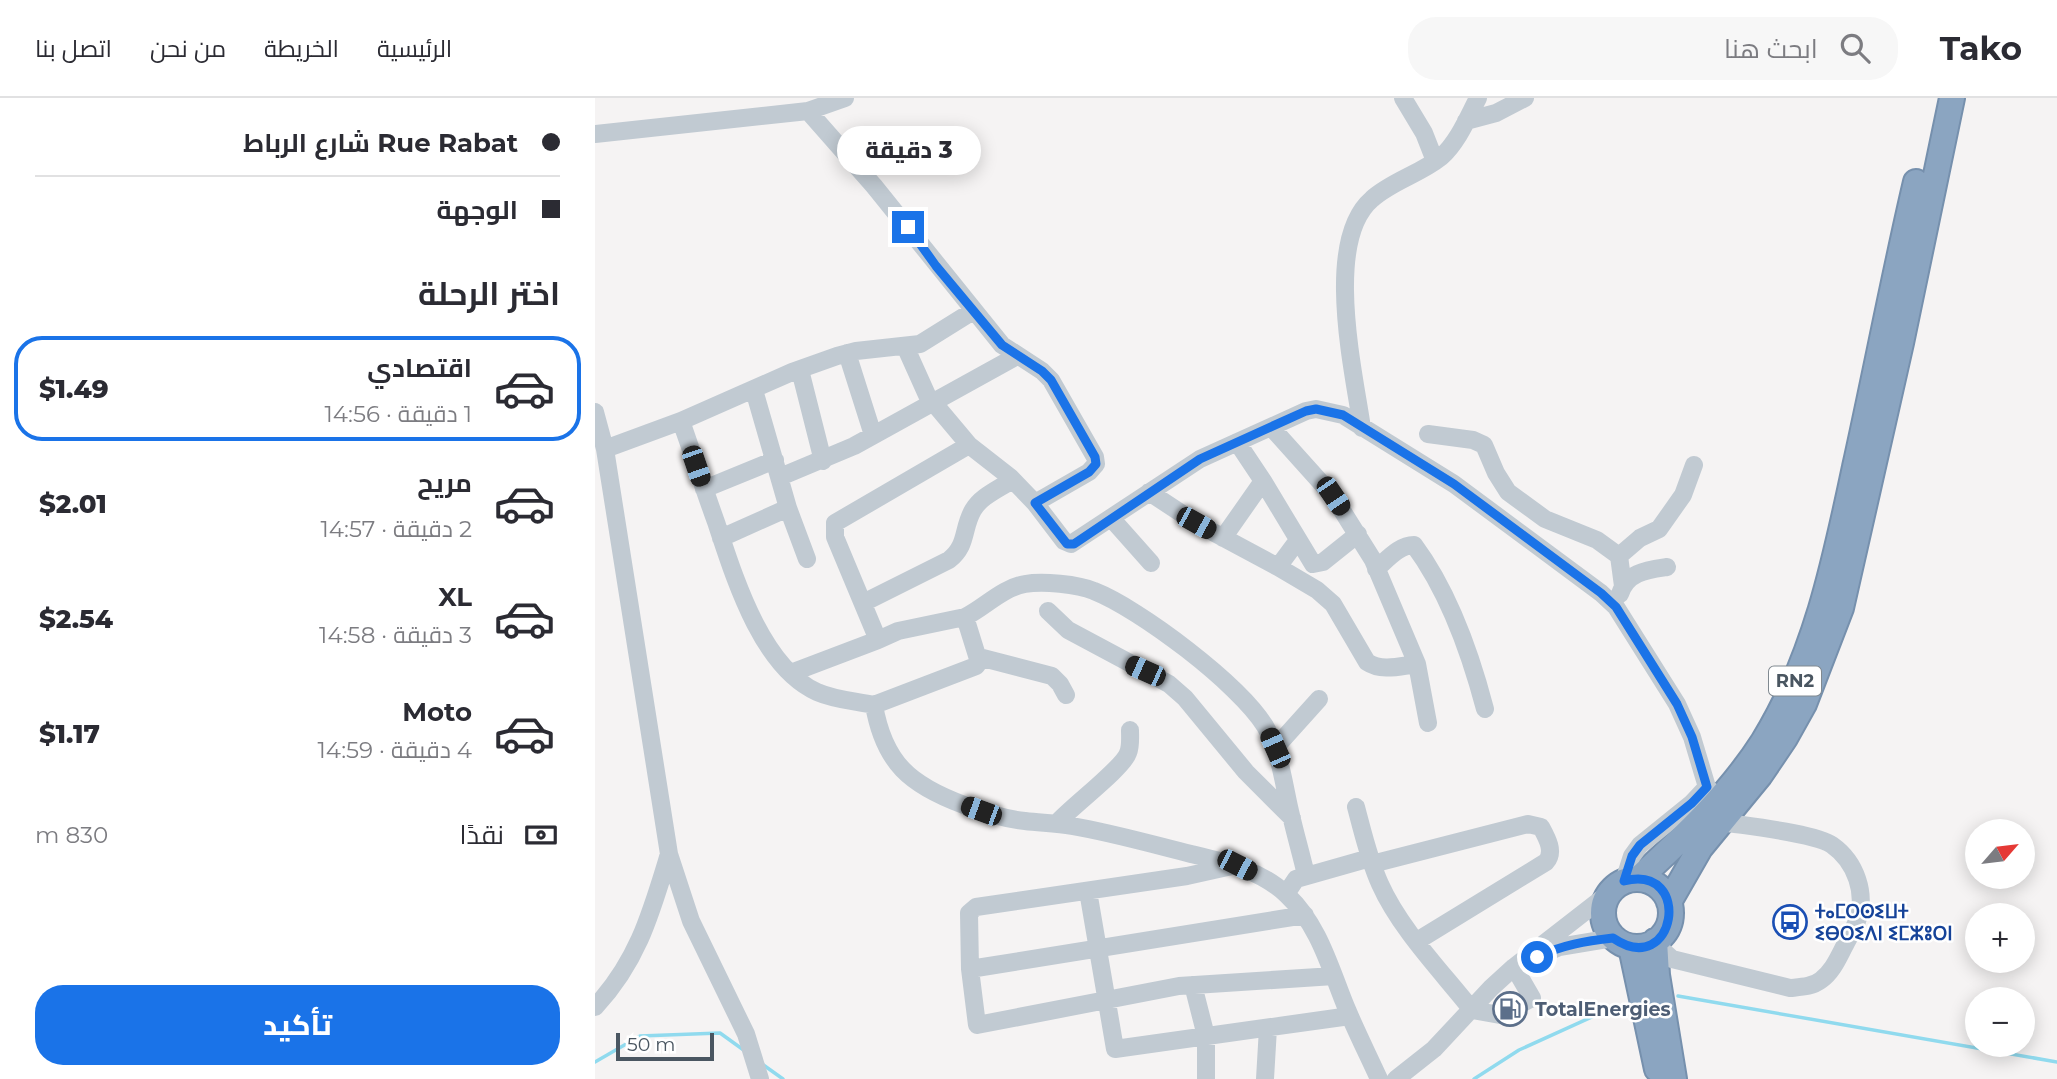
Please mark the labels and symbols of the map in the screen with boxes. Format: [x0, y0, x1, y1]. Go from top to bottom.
callout: 3 دقيقة [836, 125, 980, 174]
route end [892, 211, 924, 243]
car [680, 443, 713, 489]
car [1313, 473, 1354, 519]
car [1173, 504, 1220, 542]
car [1122, 653, 1169, 689]
road number: RN2 [1769, 666, 1821, 696]
car [1257, 725, 1294, 771]
car [958, 794, 1005, 828]
north arrow [1965, 819, 2035, 889]
car [1214, 846, 1261, 884]
place label: ⵜⴰⵎⵔⵙⵉⵡⵜ ⵉⴱⵔⵉⴷⵏ ⵉⵎⵣⵓⵔⵏ [1815, 900, 1953, 945]
bus stop icon: ⵜⴰⵎⵔⵙⵉⵡⵜ ⵉⴱⵔⵉⴷⵏ ⵉⵎⵣⵓⵔⵏ [1771, 903, 1809, 941]
route start [1521, 941, 1553, 973]
fuel station icon: TotalEnergies [1491, 990, 1529, 1028]
place label: TotalEnergies [1535, 998, 1671, 1021]
scale bar [616, 1030, 714, 1062]

